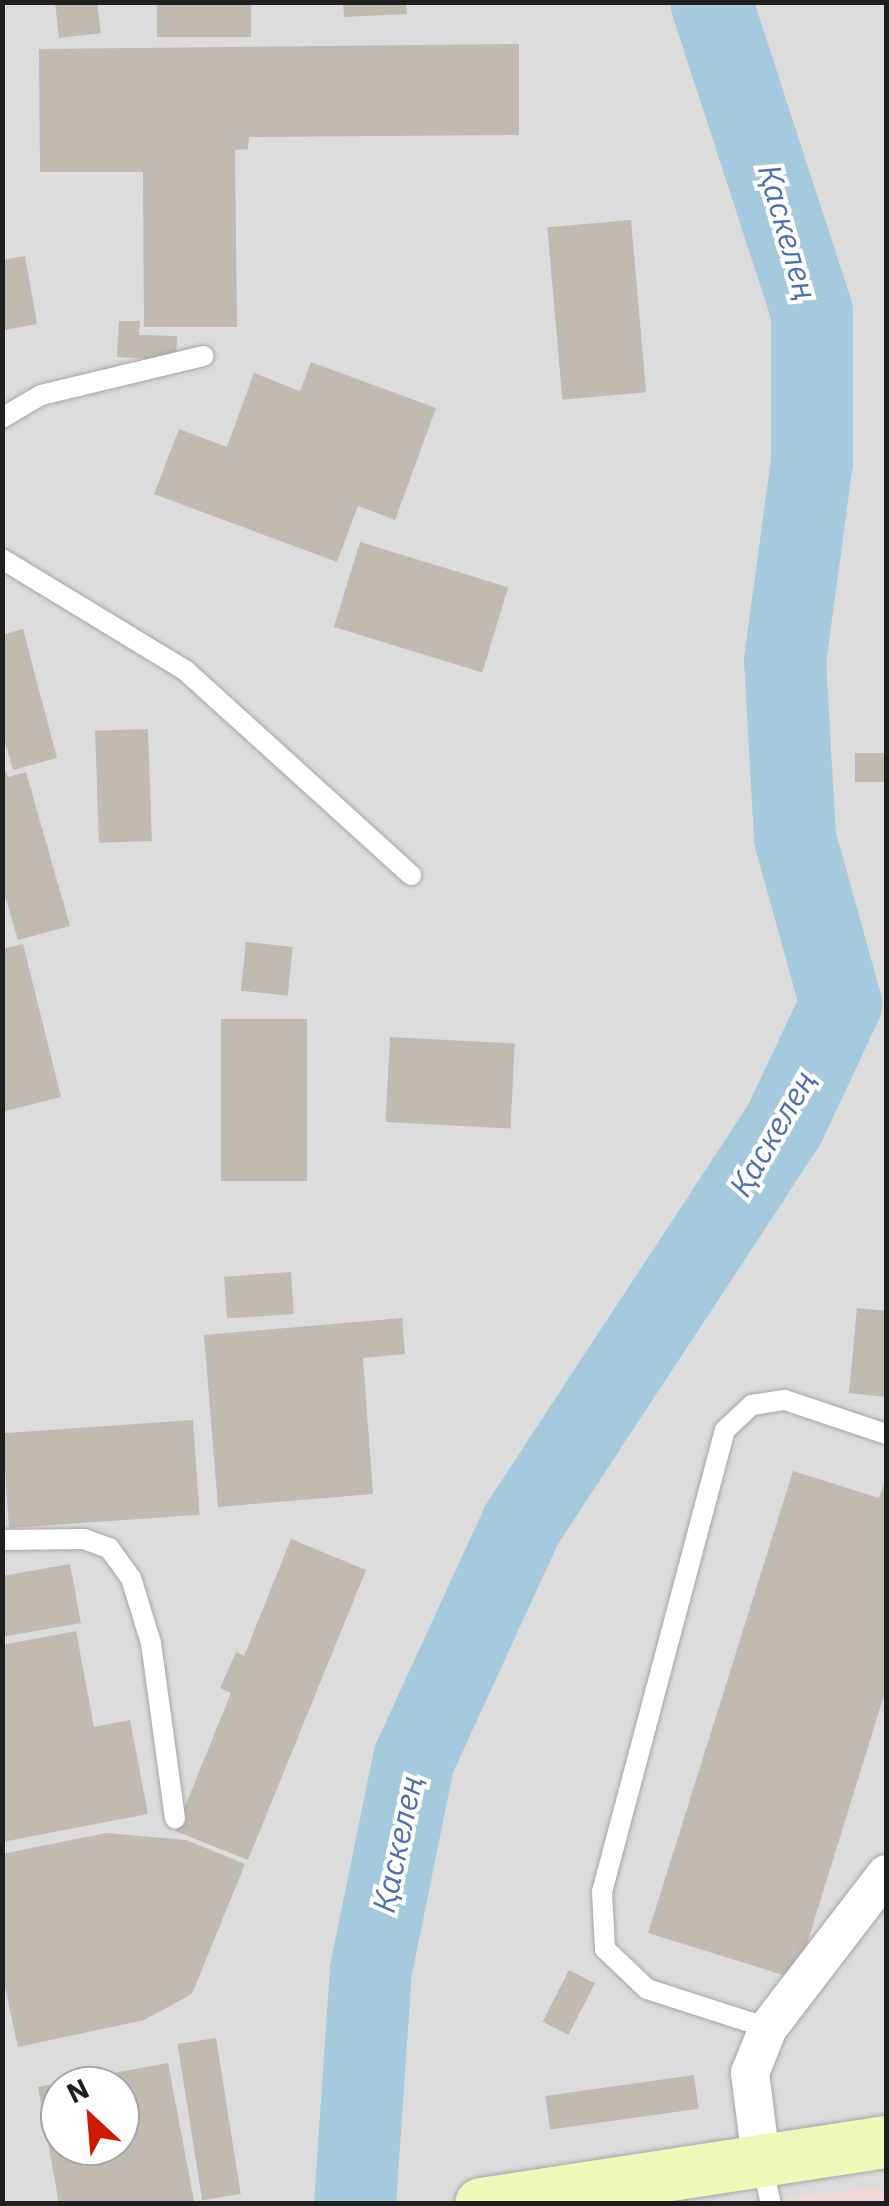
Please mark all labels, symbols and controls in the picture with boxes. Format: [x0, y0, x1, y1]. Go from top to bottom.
water label: Қаскелең [750, 160, 826, 304]
water label: Қаскелең [721, 1063, 823, 1203]
water label: Қаскелең [364, 1772, 430, 1916]
north arrow [40, 2066, 140, 2166]
text: N [60, 2069, 95, 2111]

